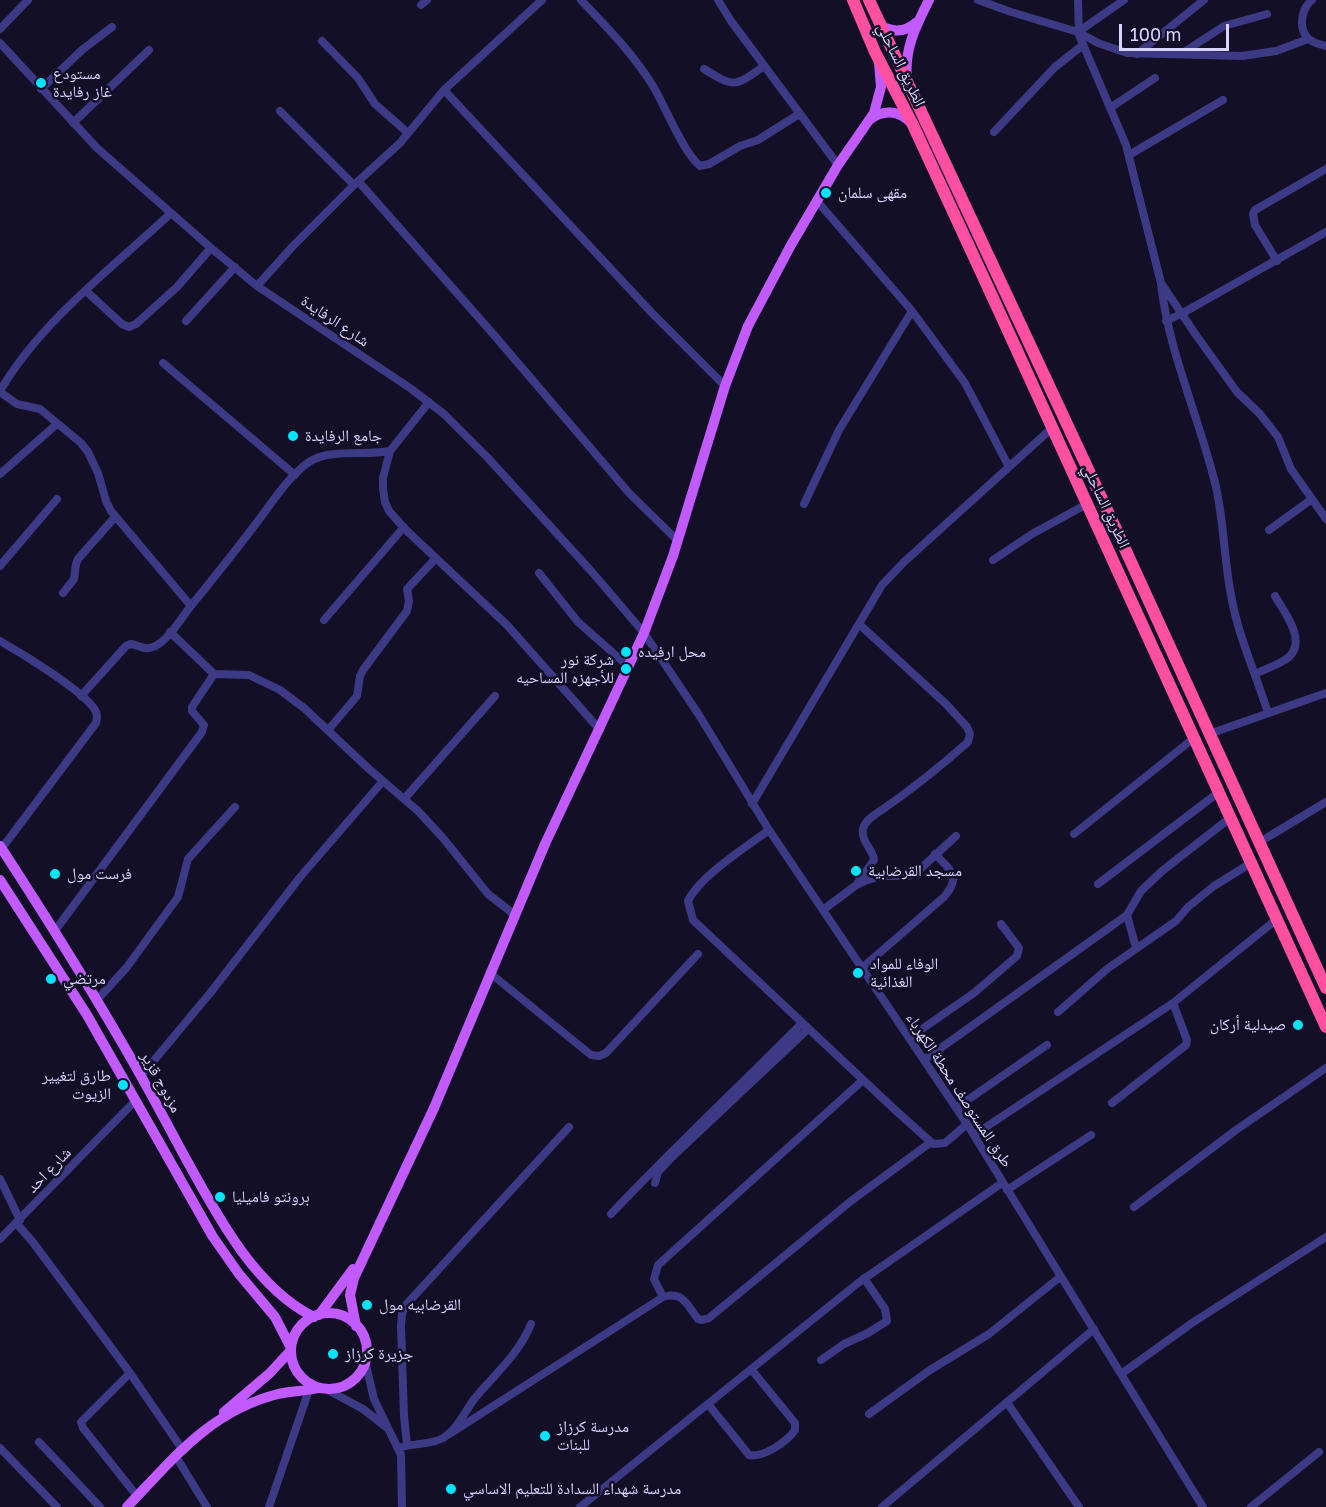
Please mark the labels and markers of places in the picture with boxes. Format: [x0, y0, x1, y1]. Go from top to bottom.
place label: مستودع غاز رفايدة [53, 64, 112, 102]
marker: مستودع غاز رفايدة [34, 76, 48, 90]
place label: مقهى سلمان [838, 183, 907, 203]
marker: مقهى سلمان [819, 186, 833, 200]
place label: جامع الرفايدة [305, 426, 382, 446]
marker: جامع الرفايدة [286, 429, 300, 443]
place label: محل ارفيده [638, 642, 706, 662]
marker: محل ارفيده [619, 645, 633, 659]
place label: شركة نور للأجهزه المساحيه [516, 650, 614, 688]
marker: شركة نور للأجهزه المساحيه [619, 662, 633, 676]
place label: مسجد القرضابية [868, 861, 962, 881]
place label: فرست مول [67, 864, 132, 884]
marker: مسجد القرضابية [849, 864, 863, 878]
marker: فرست مول [48, 867, 62, 881]
place label: الوفاء للمواد الغذائية [870, 954, 938, 992]
marker: الوفاء للمواد الغذائية [851, 966, 865, 980]
place label: مرتضي [63, 969, 106, 989]
marker: مرتضي [44, 972, 58, 986]
place label: صيدلية أركان [1210, 1015, 1286, 1035]
marker: صيدلية أركان [1291, 1018, 1305, 1032]
place label: طارق لتغيير الزيوت [42, 1066, 111, 1104]
marker: طارق لتغيير الزيوت [116, 1078, 130, 1092]
place label: برونتو فاميليا [232, 1187, 310, 1207]
marker: برونتو فاميليا [213, 1190, 227, 1204]
place label: القرضابيه مول [379, 1295, 461, 1315]
marker: القرضابيه مول [360, 1298, 374, 1312]
place label: جزيرة كرزاز [345, 1344, 413, 1364]
marker: جزيرة كرزاز [326, 1347, 340, 1361]
place label: مدرسة كرزاز للبنات [557, 1417, 629, 1455]
marker: مدرسة كرزاز للبنات [538, 1429, 552, 1443]
place label: مدرسة شهداء السدادة للتعليم الاساسي [463, 1479, 681, 1499]
marker: مدرسة شهداء السدادة للتعليم الاساسي [444, 1482, 458, 1496]

